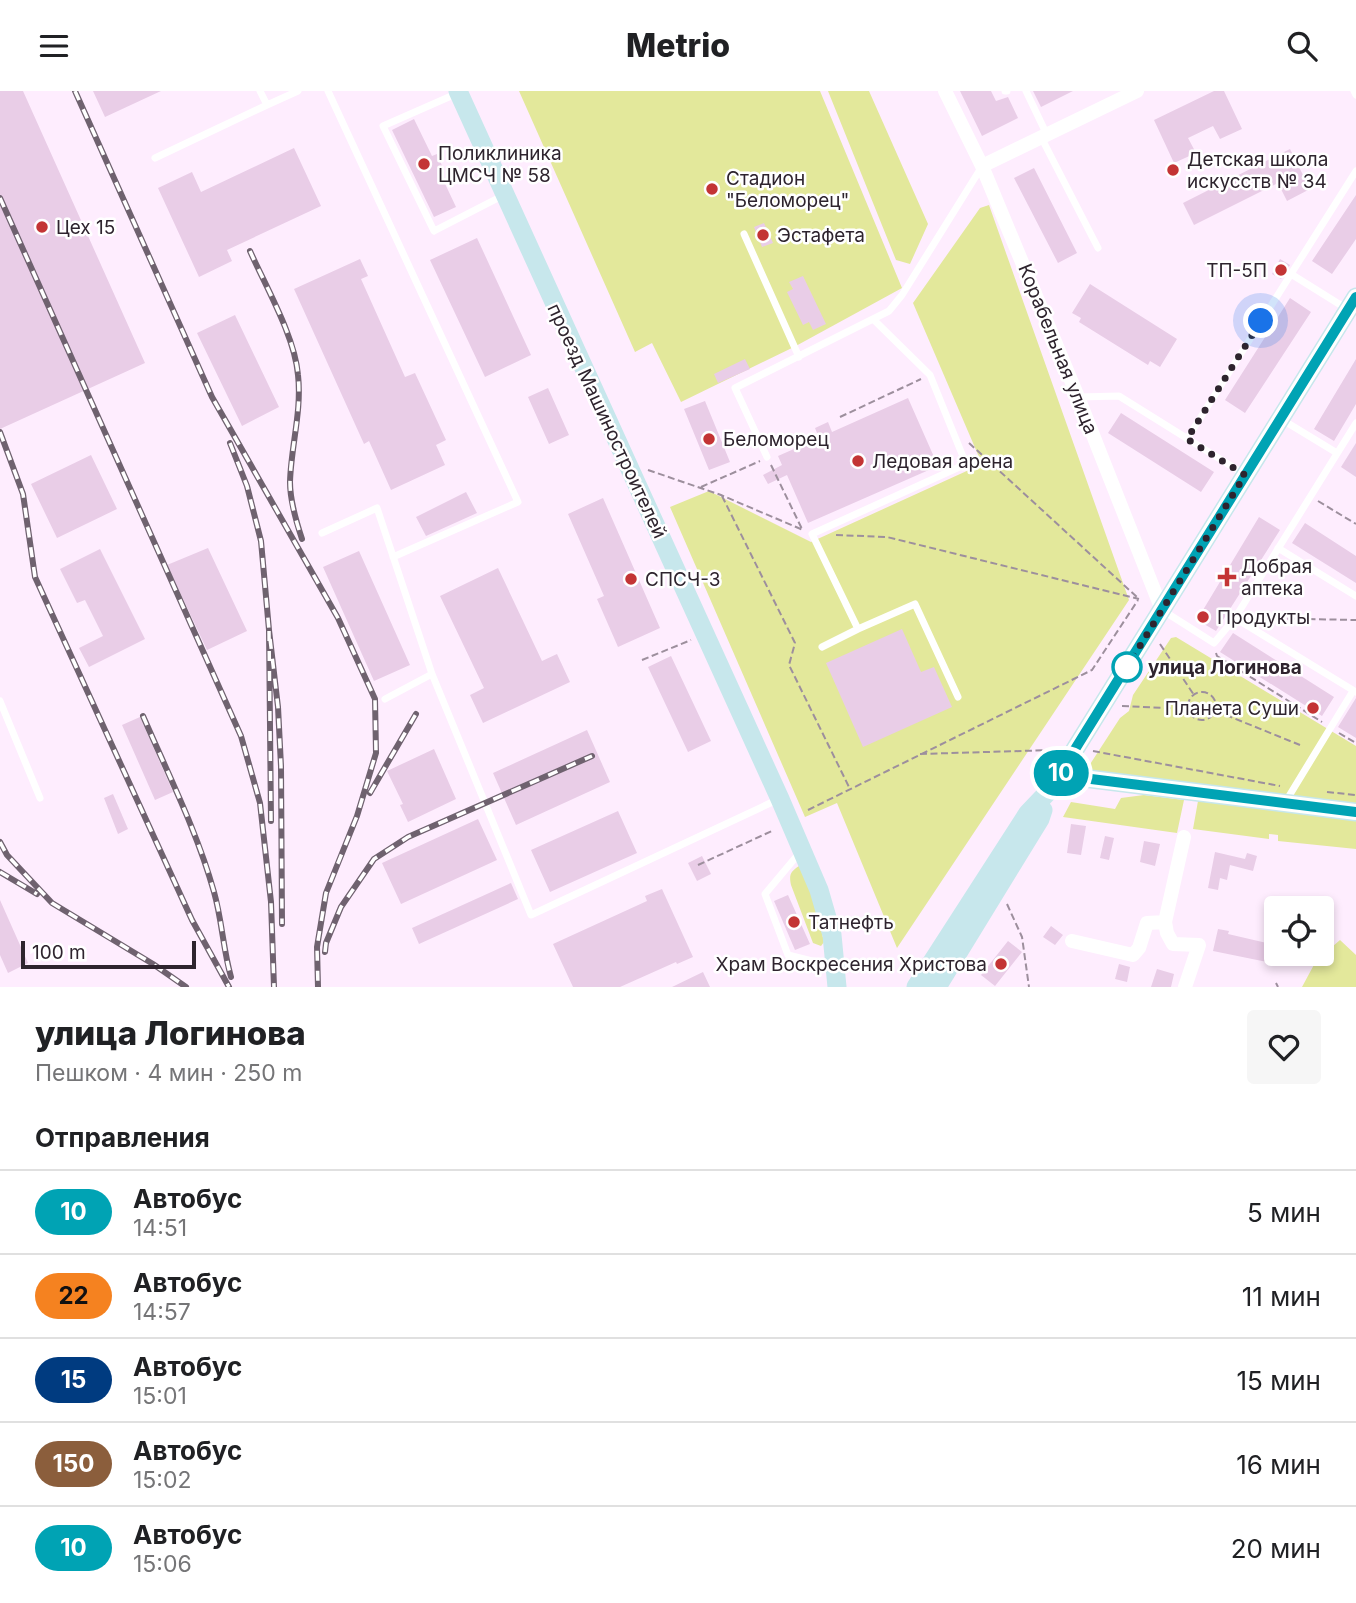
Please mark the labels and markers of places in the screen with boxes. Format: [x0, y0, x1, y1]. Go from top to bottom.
place label: Поликлиника ЦМСЧ № 58 [438, 142, 562, 187]
place label: Детская школа искусств № 34 [1187, 148, 1328, 193]
marker: Поликлиника ЦМСЧ № 58 [416, 156, 432, 172]
marker: Детская школа искусств № 34 [1165, 162, 1181, 178]
place label: Стадион "Беломорец" [726, 167, 849, 212]
marker: Стадион "Беломорец" [704, 181, 720, 197]
place label: Цех 15 [56, 216, 115, 239]
marker: Цех 15 [34, 219, 50, 235]
place label: Эстафета [777, 224, 865, 247]
marker: Эстафета [755, 227, 771, 243]
place label: ТП-5П [1206, 259, 1267, 282]
marker: ТП-5П [1273, 262, 1289, 278]
place label: Беломорец [723, 428, 829, 451]
marker: Беломорец [701, 431, 717, 447]
place label: Ледовая арена [872, 450, 1013, 473]
marker: Ледовая арена [850, 453, 866, 469]
place label: Добрая аптека [1241, 555, 1312, 600]
place label: СПСЧ-3 [645, 568, 720, 591]
marker: Добрая аптека [1219, 569, 1235, 585]
marker: СПСЧ-3 [623, 571, 639, 587]
place label: Продукты [1217, 606, 1310, 629]
marker: Продукты [1195, 609, 1211, 625]
marker: улица Логинова [1112, 652, 1142, 682]
place label: улица Логинова [1148, 656, 1302, 679]
place label: Планета Суши [1165, 697, 1299, 720]
marker: Планета Суши [1305, 700, 1321, 716]
place label: Татнефть [808, 911, 894, 934]
marker: Татнефть [786, 914, 802, 930]
place label: Храм Воскресения Христова [716, 953, 987, 976]
marker: Храм Воскресения Христова [993, 956, 1009, 972]

